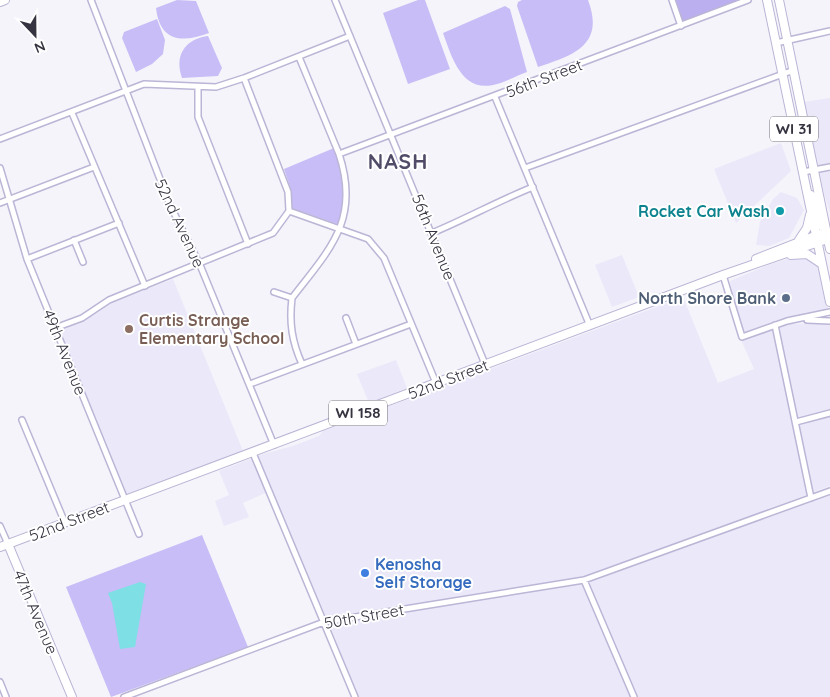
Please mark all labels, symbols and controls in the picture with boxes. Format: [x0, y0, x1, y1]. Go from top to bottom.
north arrow [10, 10, 60, 60]
text: N [32, 37, 48, 57]
street label: 56th Street [503, 54, 585, 102]
road number: WI 31 [770, 116, 818, 142]
district label: NASH [368, 148, 428, 174]
street label: 52nd Avenue [151, 175, 209, 271]
street label: 56th Avenue [408, 191, 460, 283]
place label: Rocket Car Wash [638, 201, 770, 221]
marker: Rocket Car Wash [774, 205, 786, 217]
place label: North Shore Bank [638, 288, 776, 308]
marker: North Shore Bank [780, 292, 792, 304]
street label: 49th Avenue [39, 306, 91, 398]
place label: Curtis Strange Elementary School [139, 310, 284, 348]
marker: Curtis Strange Elementary School [123, 323, 135, 335]
street label: 52nd Street [405, 355, 491, 403]
road number: WI 158 [329, 400, 387, 426]
street label: 52nd Street [26, 497, 112, 545]
place label: Kenosha Self Storage [375, 554, 472, 592]
street label: 47th Avenue [9, 567, 63, 657]
marker: Kenosha Self Storage [359, 567, 371, 579]
street label: 50th Street [322, 599, 406, 633]

